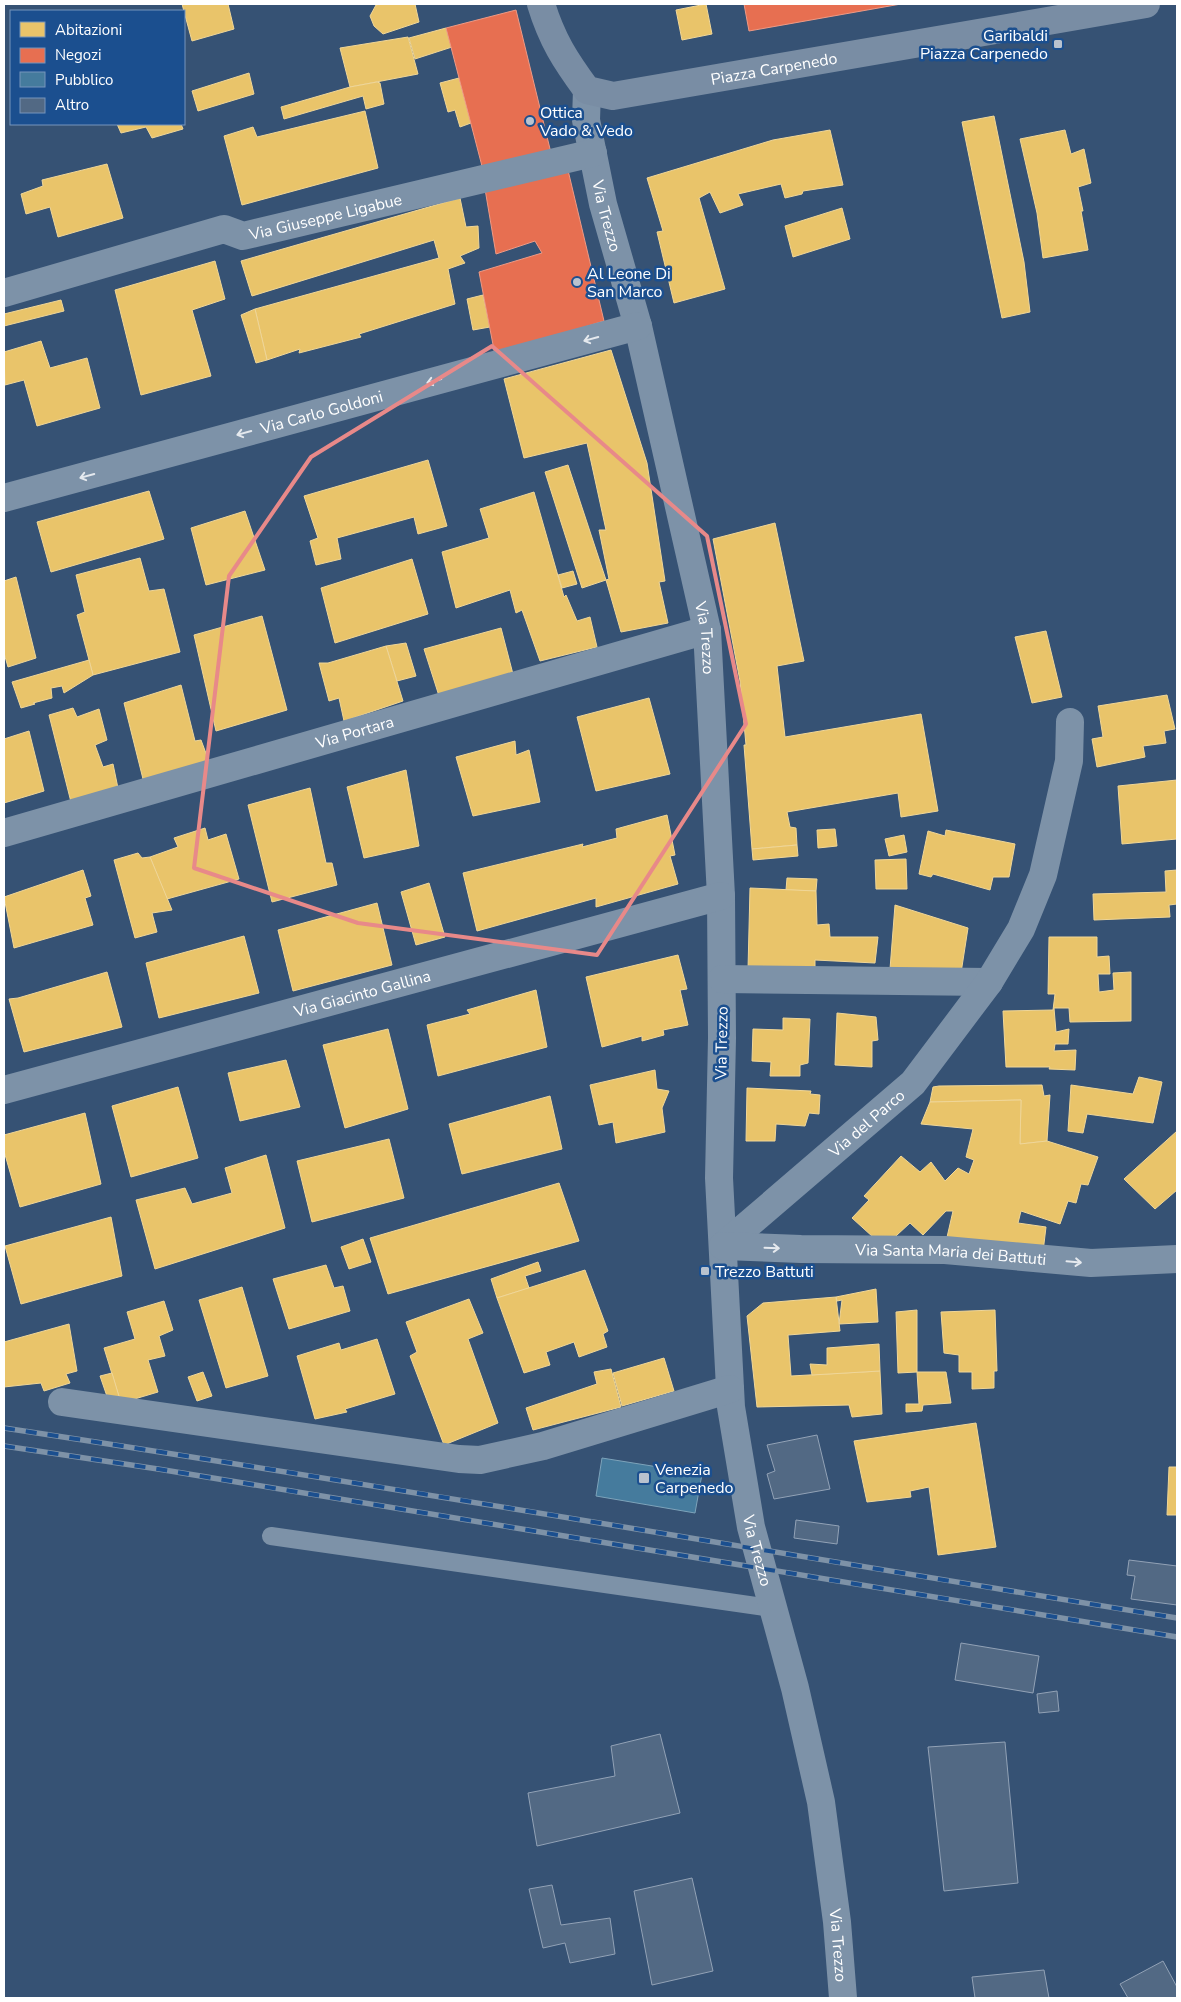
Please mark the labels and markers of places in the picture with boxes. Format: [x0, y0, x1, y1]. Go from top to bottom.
place label: Garibaldi Piazza Carpenedo [920, 25, 1048, 65]
marker: Garibaldi Piazza Carpenedo [1052, 38, 1064, 50]
place label: Ottica Vado & Vedo [539, 102, 633, 142]
marker: Ottica Vado & Vedo [524, 115, 536, 127]
place label: Al Leone Di San Marco [587, 263, 671, 303]
marker: Al Leone Di San Marco [571, 276, 583, 288]
place label: Trezzo Battuti [715, 1261, 814, 1283]
marker: Trezzo Battuti [699, 1265, 711, 1277]
place label: Venezia Carpenedo [654, 1459, 733, 1499]
marker: Venezia Carpenedo [637, 1471, 651, 1485]

